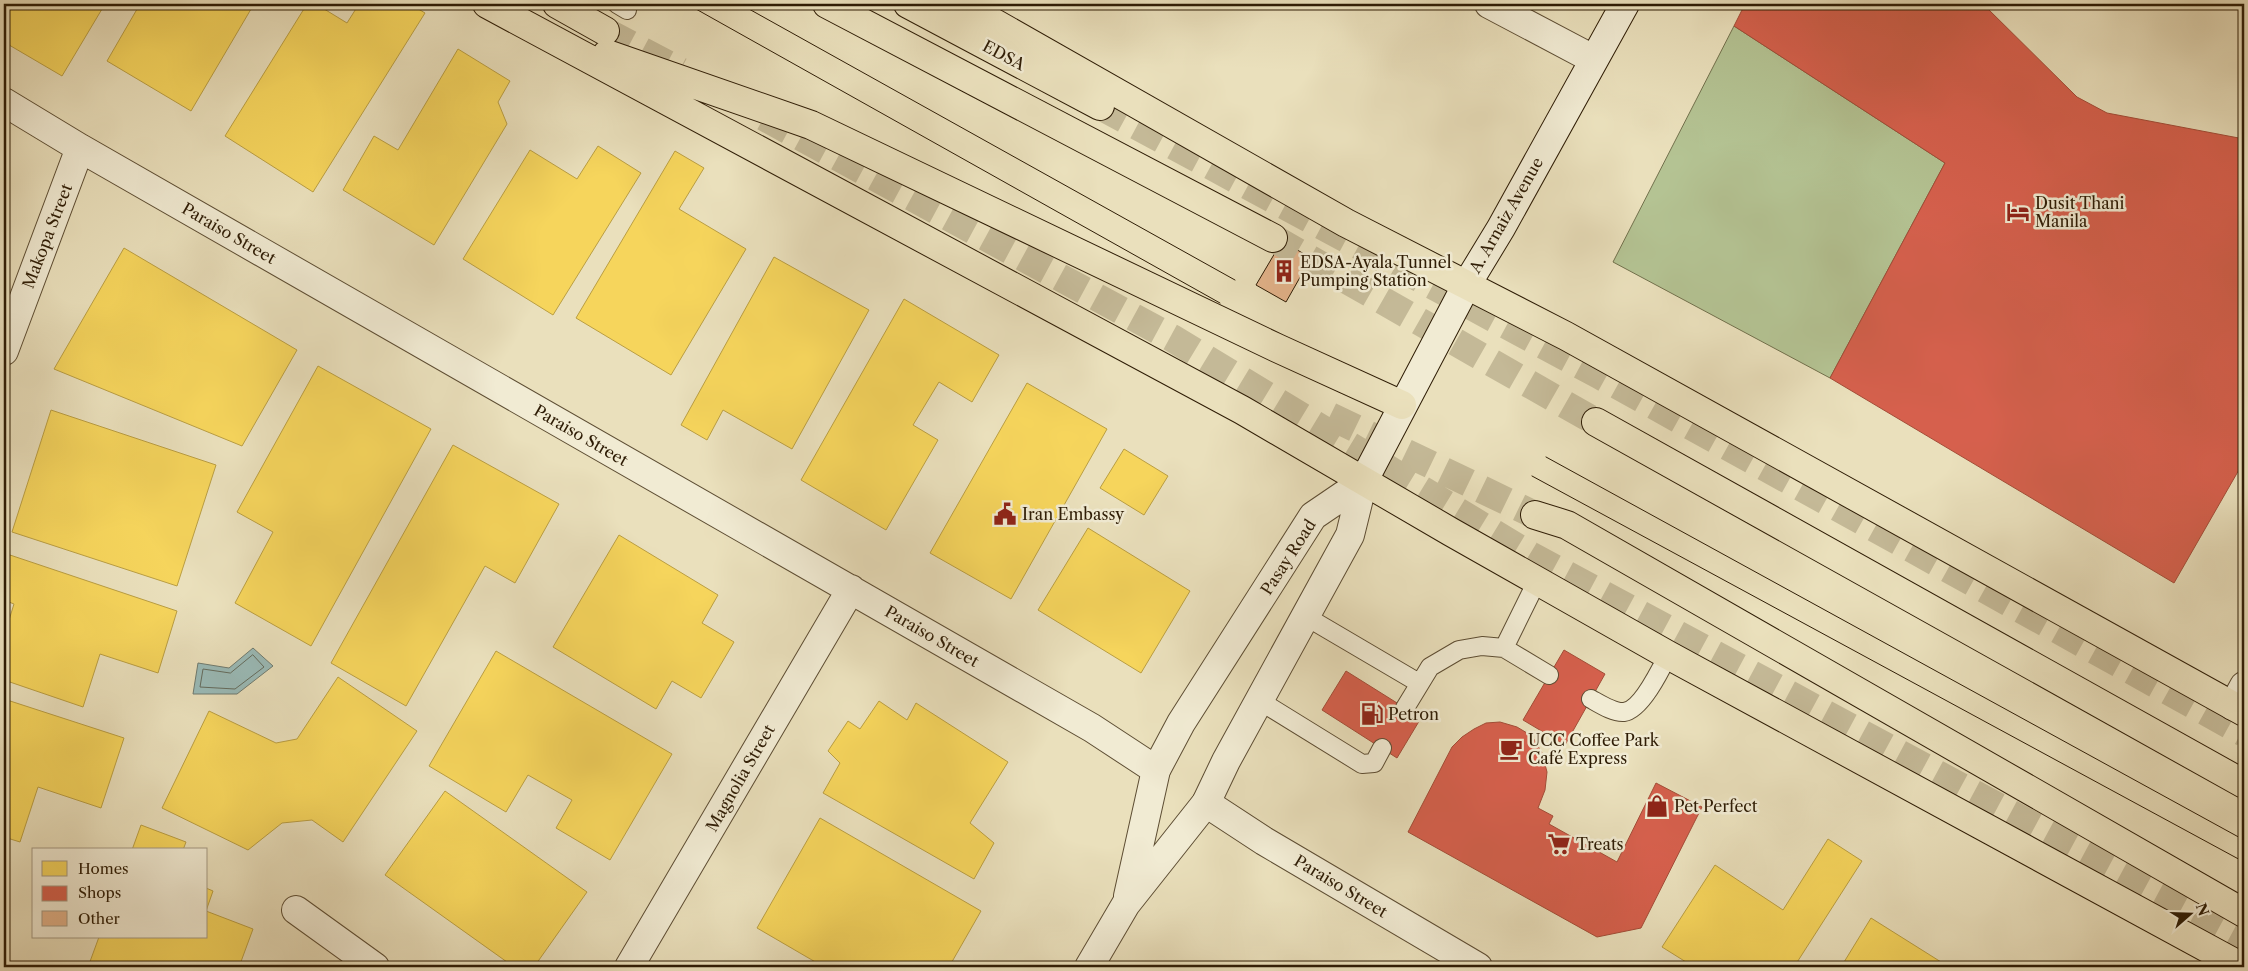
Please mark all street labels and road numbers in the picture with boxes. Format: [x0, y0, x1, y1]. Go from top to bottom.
street label: EDSA [979, 36, 1030, 75]
street label: A. Arnaiz Avenue [1464, 154, 1547, 277]
street label: Makopa Street [18, 180, 76, 291]
street label: Paraiso Street [178, 198, 280, 268]
street label: Paraiso Street [530, 400, 632, 470]
street label: Pasay Road [1256, 515, 1320, 599]
street label: Paraiso Street [881, 601, 983, 671]
street label: Magnolia Street [701, 721, 779, 835]
street label: Paraiso Street [1291, 850, 1392, 922]

